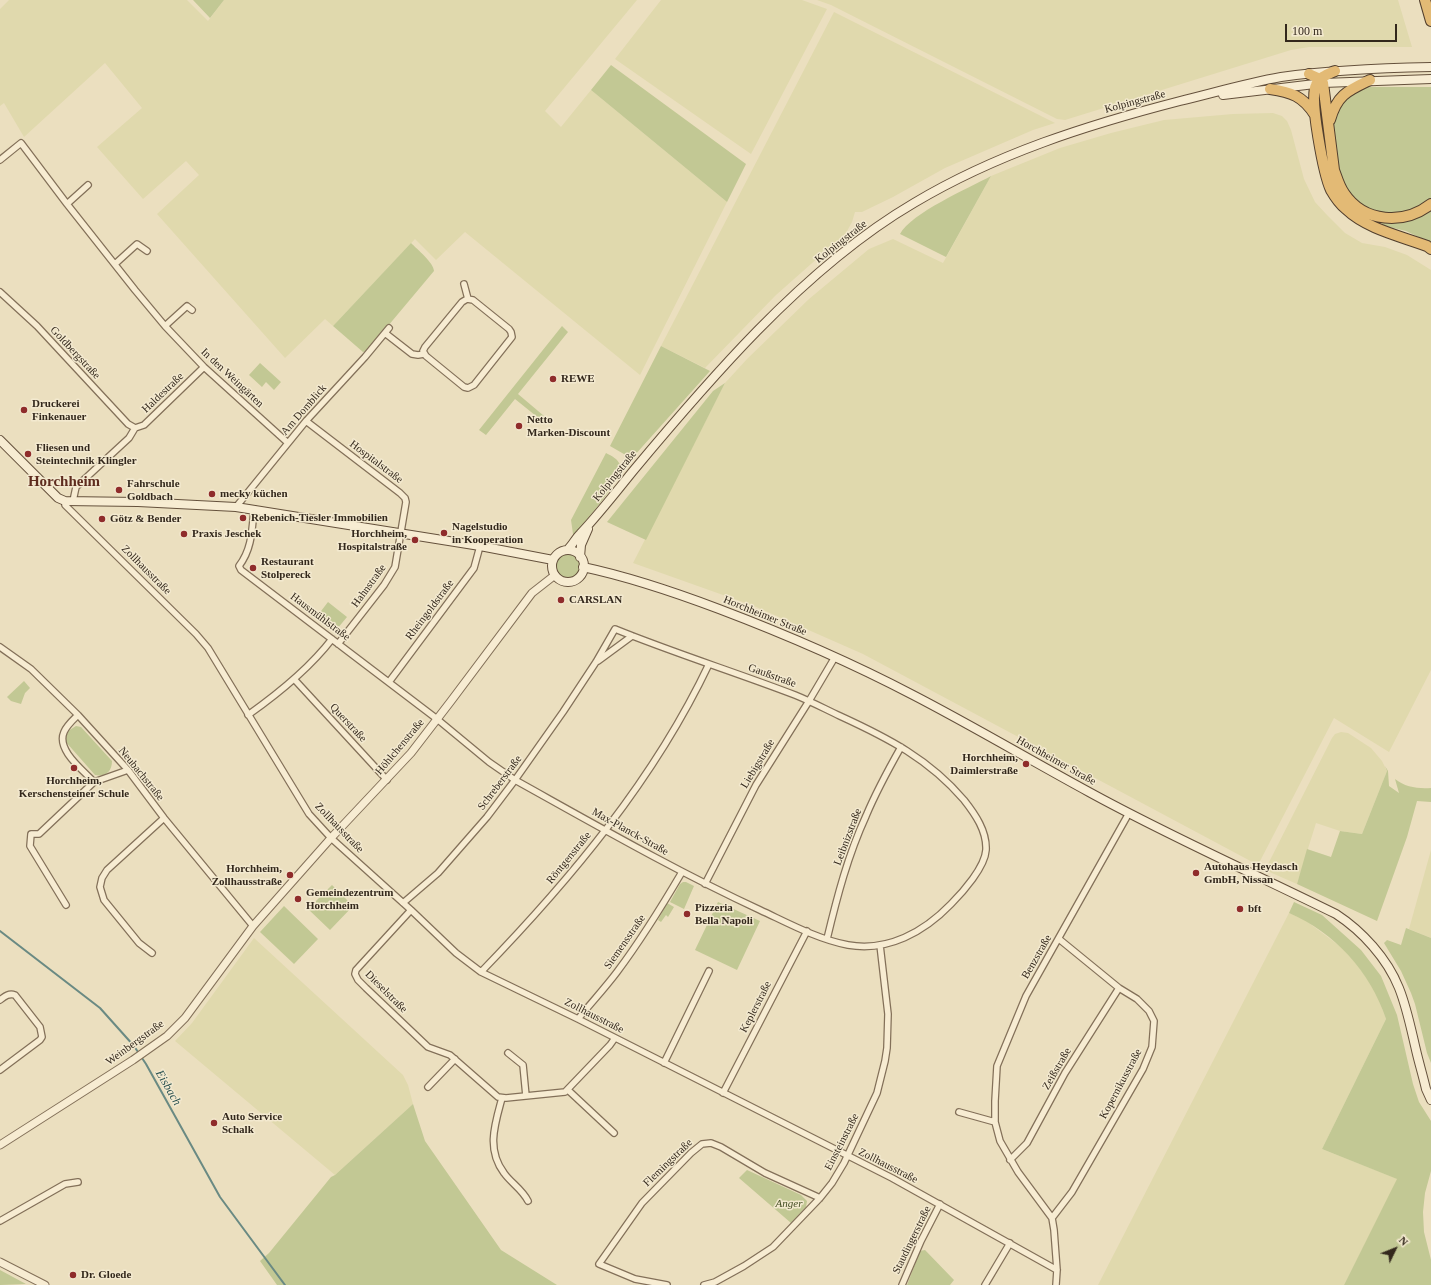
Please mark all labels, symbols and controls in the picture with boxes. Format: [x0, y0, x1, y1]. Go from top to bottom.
scale bar [1287, 16, 1399, 42]
text: 100 m [1292, 24, 1322, 38]
street label: Kolpingstraße [1103, 88, 1167, 116]
street label: Kolpingstraße [812, 218, 870, 266]
street label: Goldbergstraße [47, 324, 103, 382]
street label: In den Weingärten [198, 346, 266, 410]
street label: Haldestraße [140, 370, 186, 416]
place label: REWE [561, 372, 595, 386]
marker: REWE [548, 374, 558, 384]
street label: Am Domblick [278, 382, 330, 438]
place label: Druckerei Finkenauer [32, 397, 86, 423]
marker: Druckerei Finkenauer [19, 405, 29, 415]
place label: Netto Marken-Discount [527, 413, 610, 439]
marker: Netto Marken-Discount [514, 421, 524, 431]
street label: Hospitalstraße [347, 438, 405, 486]
place label: Fliesen und Steintechnik Klingler [36, 441, 137, 467]
street label: Kolpingstraße [590, 448, 640, 504]
marker: Fliesen und Steintechnik Klingler [23, 449, 33, 459]
district label: Horchheim [28, 473, 100, 491]
place label: Fahrschule Goldbach [127, 477, 180, 503]
marker: Fahrschule Goldbach [114, 485, 124, 495]
place label: mecky küchen [220, 487, 288, 501]
marker: mecky küchen [207, 489, 217, 499]
place label: Rebenich-Tiesler Immobilien [251, 511, 388, 525]
place label: Götz & Bender [110, 512, 181, 526]
marker: Rebenich-Tiesler Immobilien [238, 513, 248, 523]
marker: Götz & Bender [97, 514, 107, 524]
place label: Nagelstudio in Kooperation [452, 520, 523, 546]
place label: Praxis Jeschek [192, 527, 261, 541]
place label: Horchheim, Hospitalstraße [338, 527, 407, 553]
marker: Nagelstudio in Kooperation [439, 528, 449, 538]
marker: Praxis Jeschek [179, 529, 189, 539]
marker: Horchheim, Hospitalstraße [410, 535, 420, 545]
street label: Zollhausstraße [118, 542, 174, 598]
place label: Restaurant Stolpereck [261, 555, 314, 581]
street label: Hahnstraße [349, 562, 389, 610]
marker: Restaurant Stolpereck [248, 563, 258, 573]
street label: Rheingoldstraße [403, 577, 457, 643]
street label: Hausmühlstraße [287, 590, 353, 644]
place label: CARSLAN [569, 593, 622, 607]
street label: Horchheimer Straße [721, 593, 809, 639]
marker: CARSLAN [556, 595, 566, 605]
street label: Gaußstraße [746, 661, 798, 691]
street label: Querstraße [327, 701, 369, 745]
street label: Höhlchenstraße [373, 716, 427, 778]
street label: Horchheimer Straße [1014, 734, 1098, 788]
street label: Liebigstraße [738, 737, 778, 791]
street label: Neubachstraße [115, 744, 167, 804]
place label: Horchheim, Daimlerstraße [950, 751, 1018, 777]
street label: Schreberstraße [475, 753, 525, 813]
marker: Horchheim, Daimlerstraße [1021, 759, 1031, 769]
marker: Horchheim, Kerschensteiner Schule [69, 763, 79, 773]
place label: Horchheim, Kerschensteiner Schule [19, 774, 129, 800]
street label: Zollhausstraße [312, 800, 366, 856]
street label: Max-Planck-Straße [589, 805, 671, 859]
street label: Leibnizstraße [831, 807, 865, 867]
street label: Röntgenstraße [544, 829, 594, 887]
place label: Autohaus Heydasch GmbH, Nissan [1204, 860, 1298, 886]
place label: Horchheim, Zollhausstraße [212, 862, 282, 888]
marker: Autohaus Heydasch GmbH, Nissan [1191, 868, 1201, 878]
marker: Horchheim, Zollhausstraße [285, 870, 295, 880]
place label: Gemeindezentrum Horchheim [306, 886, 393, 912]
marker: Gemeindezentrum Horchheim [293, 894, 303, 904]
place label: Pizzeria Bella Napoli [695, 901, 753, 927]
place label: bft [1248, 902, 1261, 916]
marker: bft [1235, 904, 1245, 914]
marker: Pizzeria Bella Napoli [682, 909, 692, 919]
street label: Siemensstraße [601, 912, 649, 972]
street label: Benzstraße [1019, 933, 1055, 981]
street label: Dieselstraße [362, 968, 410, 1016]
street label: Keplerstraße [737, 979, 775, 1035]
street label: Zollhausstraße [562, 995, 626, 1037]
street label: Weinbergstraße [103, 1018, 167, 1068]
street label: Zeißstraße [1040, 1046, 1074, 1092]
street label: Kopernikusstraße [1097, 1047, 1145, 1121]
water label: Eisbach [152, 1068, 184, 1108]
place label: Auto Service Schalk [222, 1110, 282, 1136]
street label: Einsteinstraße [822, 1111, 862, 1173]
marker: Auto Service Schalk [209, 1118, 219, 1128]
street label: Flemingstraße [641, 1136, 695, 1190]
street label: Zollhausstraße [856, 1145, 920, 1187]
park label: Anger [776, 1197, 802, 1211]
street label: Staudingerstraße [890, 1204, 934, 1276]
north arrow [1375, 1229, 1415, 1269]
text: N [1397, 1234, 1411, 1248]
place label: Dr. Gloede [81, 1268, 131, 1282]
marker: Dr. Gloede [68, 1270, 78, 1280]

